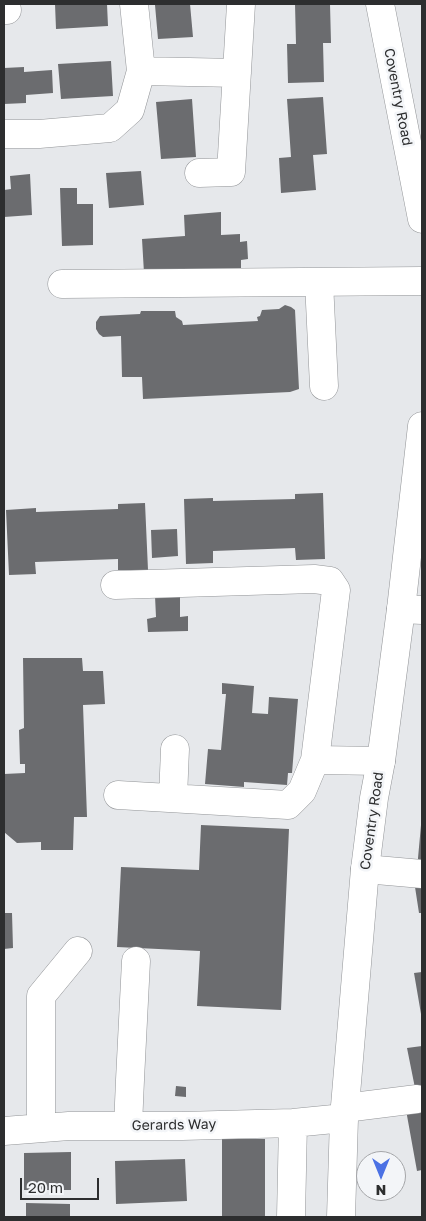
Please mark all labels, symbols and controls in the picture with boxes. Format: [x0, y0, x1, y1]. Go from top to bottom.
street label: Coventry Road [380, 47, 416, 147]
street label: Coventry Road [357, 771, 387, 871]
street label: Gerards Way [132, 1116, 216, 1134]
north arrow [356, 1151, 406, 1201]
scale bar [22, 1168, 101, 1200]
text: 20 m [28, 1178, 63, 1196]
text: N [376, 1182, 386, 1199]

